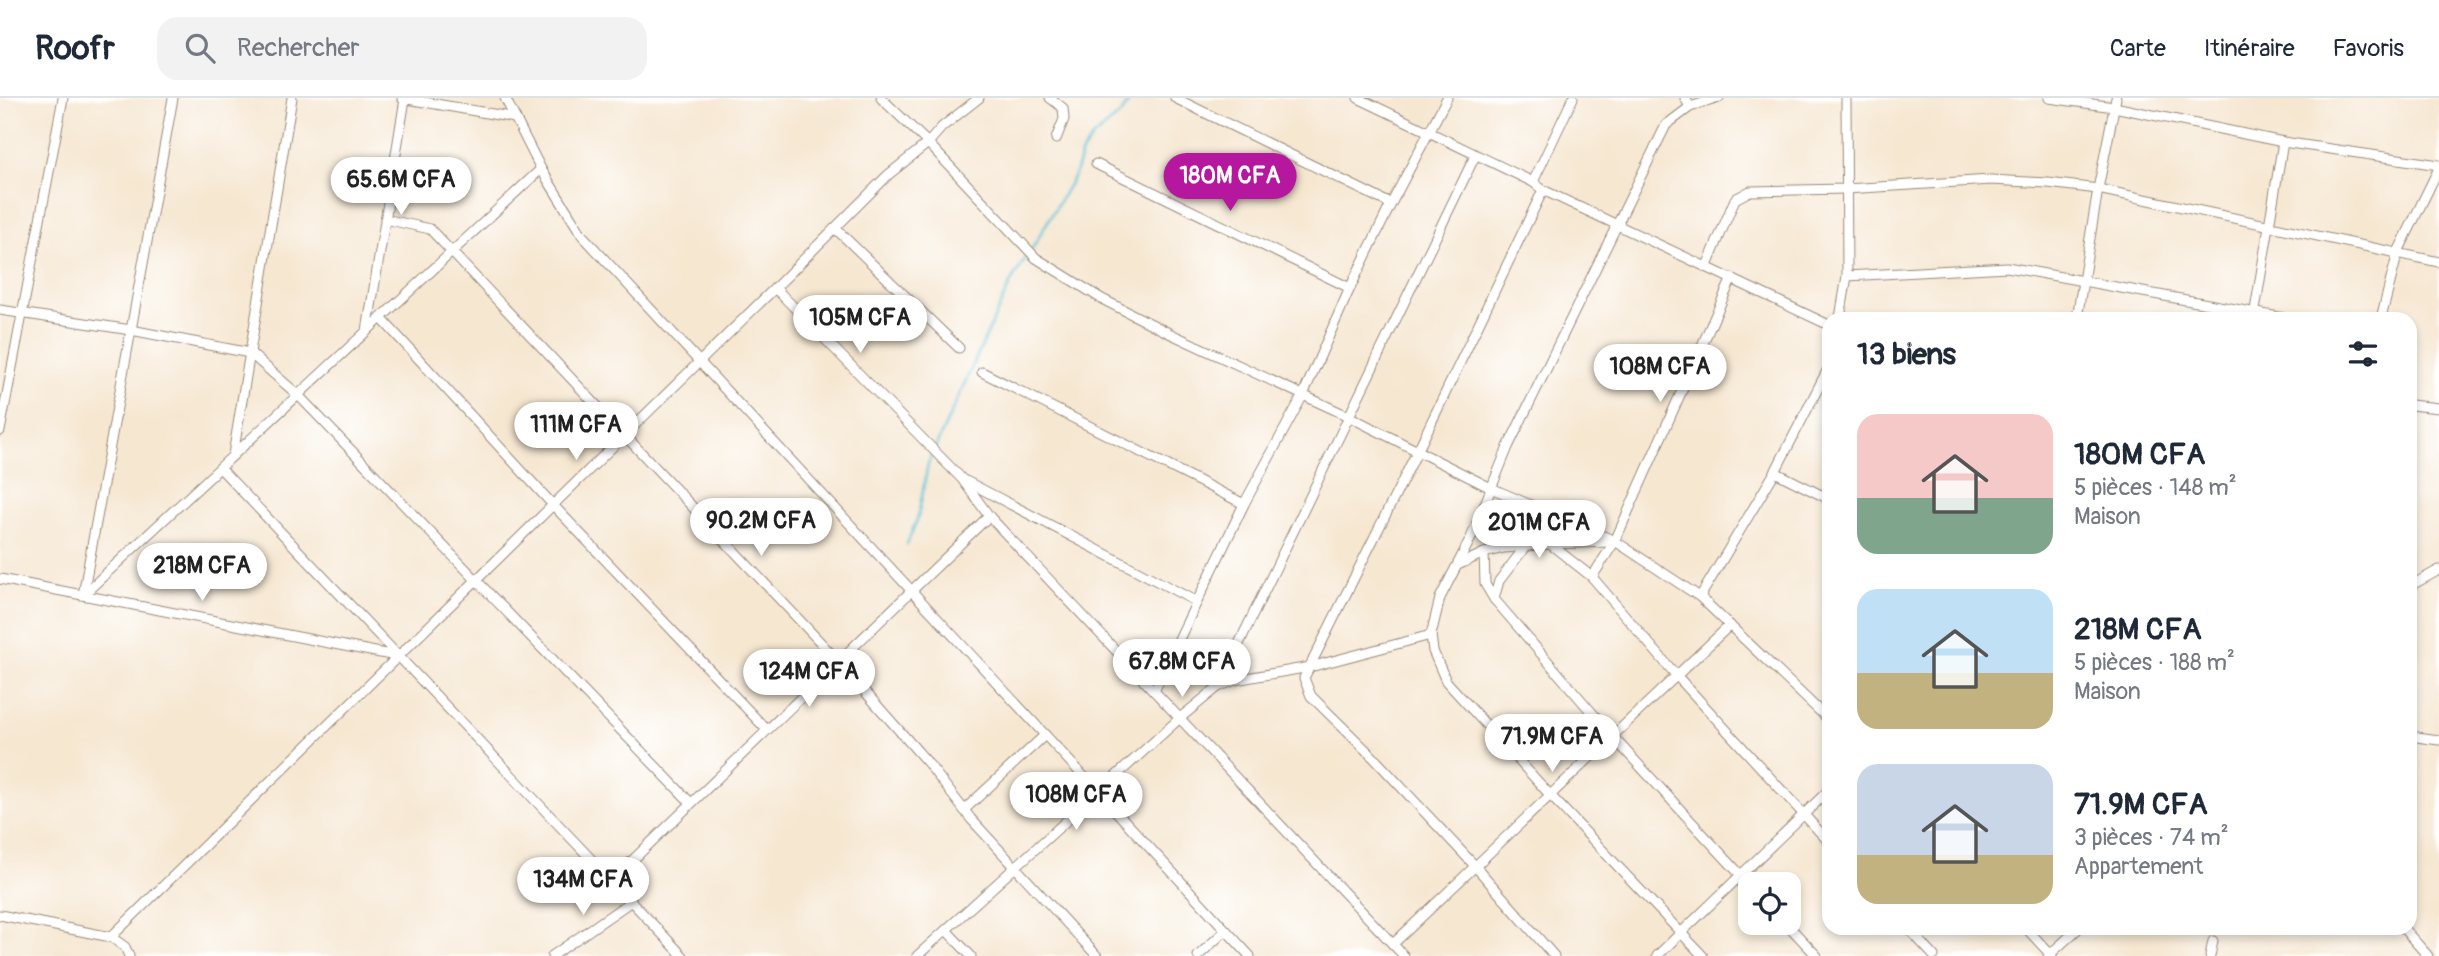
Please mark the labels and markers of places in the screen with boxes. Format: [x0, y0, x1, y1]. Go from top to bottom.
pin: 180M CFA [1158, 153, 1302, 213]
pin: 65.6M CFA [321, 158, 481, 217]
pin: 105M CFA [788, 296, 932, 355]
pin: 108M CFA [1588, 344, 1732, 404]
pin: 111M CFA [504, 402, 648, 462]
pin: 90.2M CFA [681, 498, 841, 558]
pin: 201M CFA [1467, 500, 1611, 560]
pin: 218M CFA [130, 544, 274, 603]
pin: 67.8M CFA [1102, 640, 1262, 699]
pin: 124M CFA [737, 650, 881, 709]
pin: 71.9M CFA [1472, 714, 1632, 774]
pin: 108M CFA [1004, 772, 1148, 832]
pin: 134M CFA [511, 858, 655, 917]

